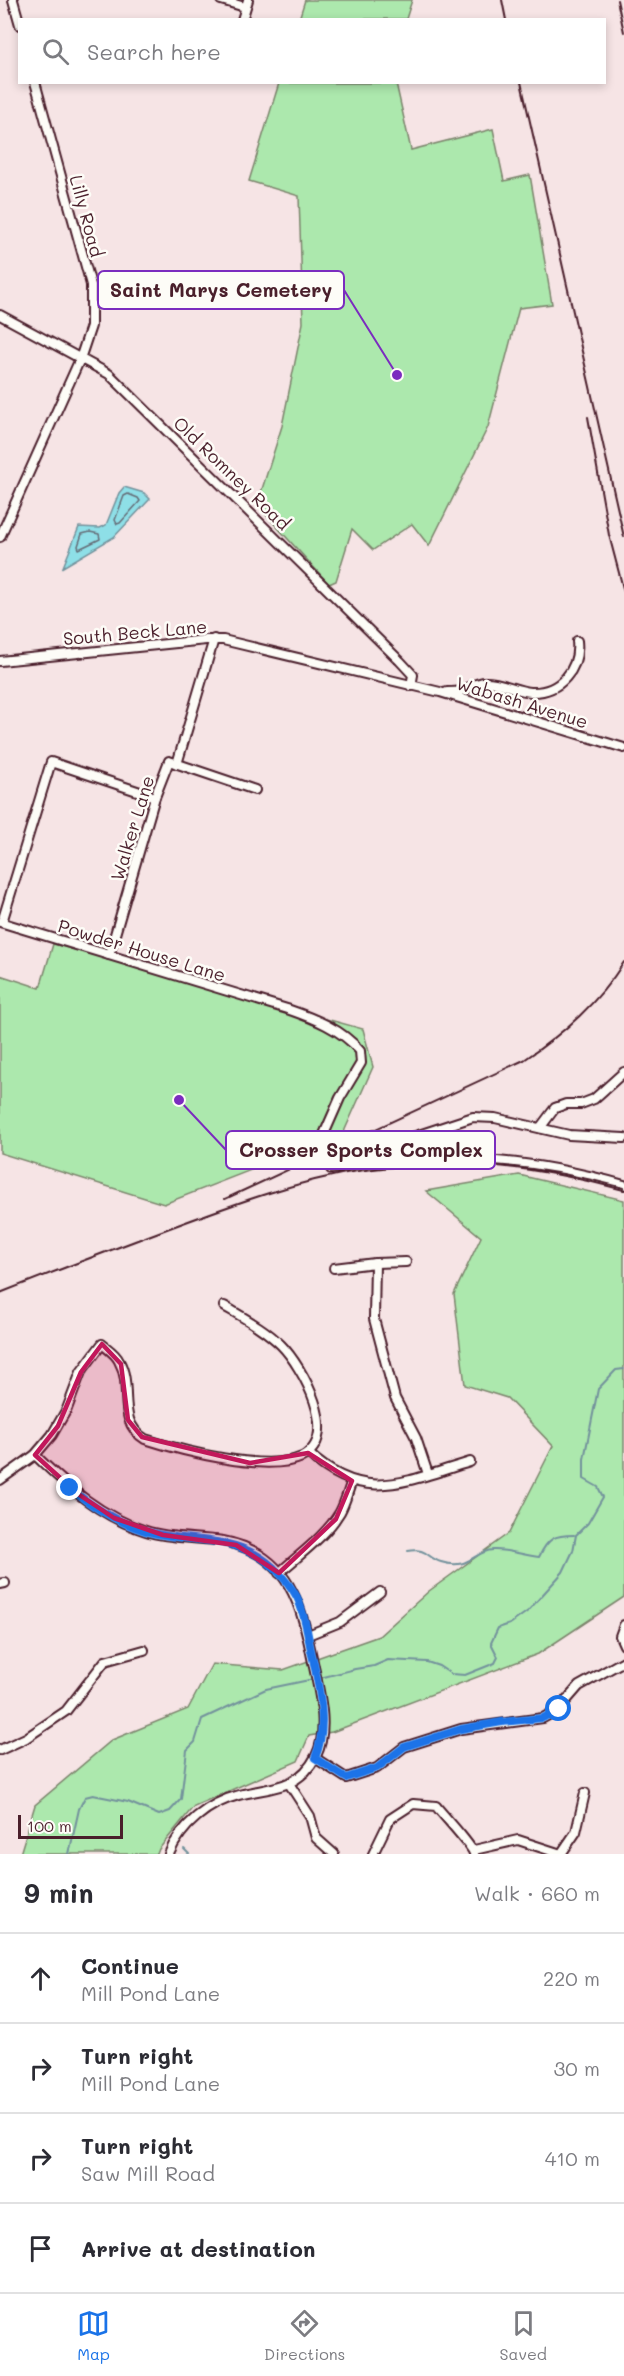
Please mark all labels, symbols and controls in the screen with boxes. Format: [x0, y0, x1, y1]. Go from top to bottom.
search box [18, 18, 606, 84]
icon: search [39, 35, 72, 68]
text: Search here [87, 37, 221, 66]
street label: Lilly Road [65, 172, 109, 260]
callout: Saint Marys Cemetery [98, 271, 344, 309]
text: Saint Marys Cemetery [110, 276, 333, 302]
street label: Old Romney Road [168, 411, 296, 535]
street label: South Beck Lane [62, 614, 208, 650]
street label: Wabash Avenue [453, 671, 591, 733]
street label: Walker Lane [105, 772, 159, 884]
street label: Powder House Lane [55, 913, 229, 987]
callout: Crosser Sports Complex [226, 1131, 495, 1169]
text: Crosser Sports Complex [239, 1136, 483, 1162]
route end [56, 1474, 82, 1500]
route start [545, 1695, 571, 1721]
scale bar [18, 1812, 123, 1840]
text: 100 m [27, 1815, 72, 1836]
text: 9 min [24, 1876, 93, 1910]
text: Walk · 660 m [474, 1880, 600, 1906]
text: Continue [81, 1951, 179, 1980]
icon: ahead [24, 1962, 57, 1995]
text: 220 m [543, 1965, 600, 1991]
text: Mill Pond Lane [81, 1980, 220, 2006]
text: Turn right [81, 2041, 193, 2070]
icon: right [24, 2052, 57, 2085]
text: 30 m [554, 2055, 600, 2081]
text: Mill Pond Lane [81, 2070, 220, 2096]
text: Turn right [81, 2131, 193, 2160]
icon: right [24, 2142, 57, 2175]
text: 410 m [545, 2145, 600, 2171]
text: Saw Mill Road [81, 2160, 215, 2186]
icon: arrive [24, 2232, 57, 2265]
text: Arrive at destination [81, 2234, 316, 2263]
tab: Map [77, 2307, 110, 2364]
tab: Directions [264, 2307, 345, 2364]
tab: Saved [499, 2307, 547, 2364]

